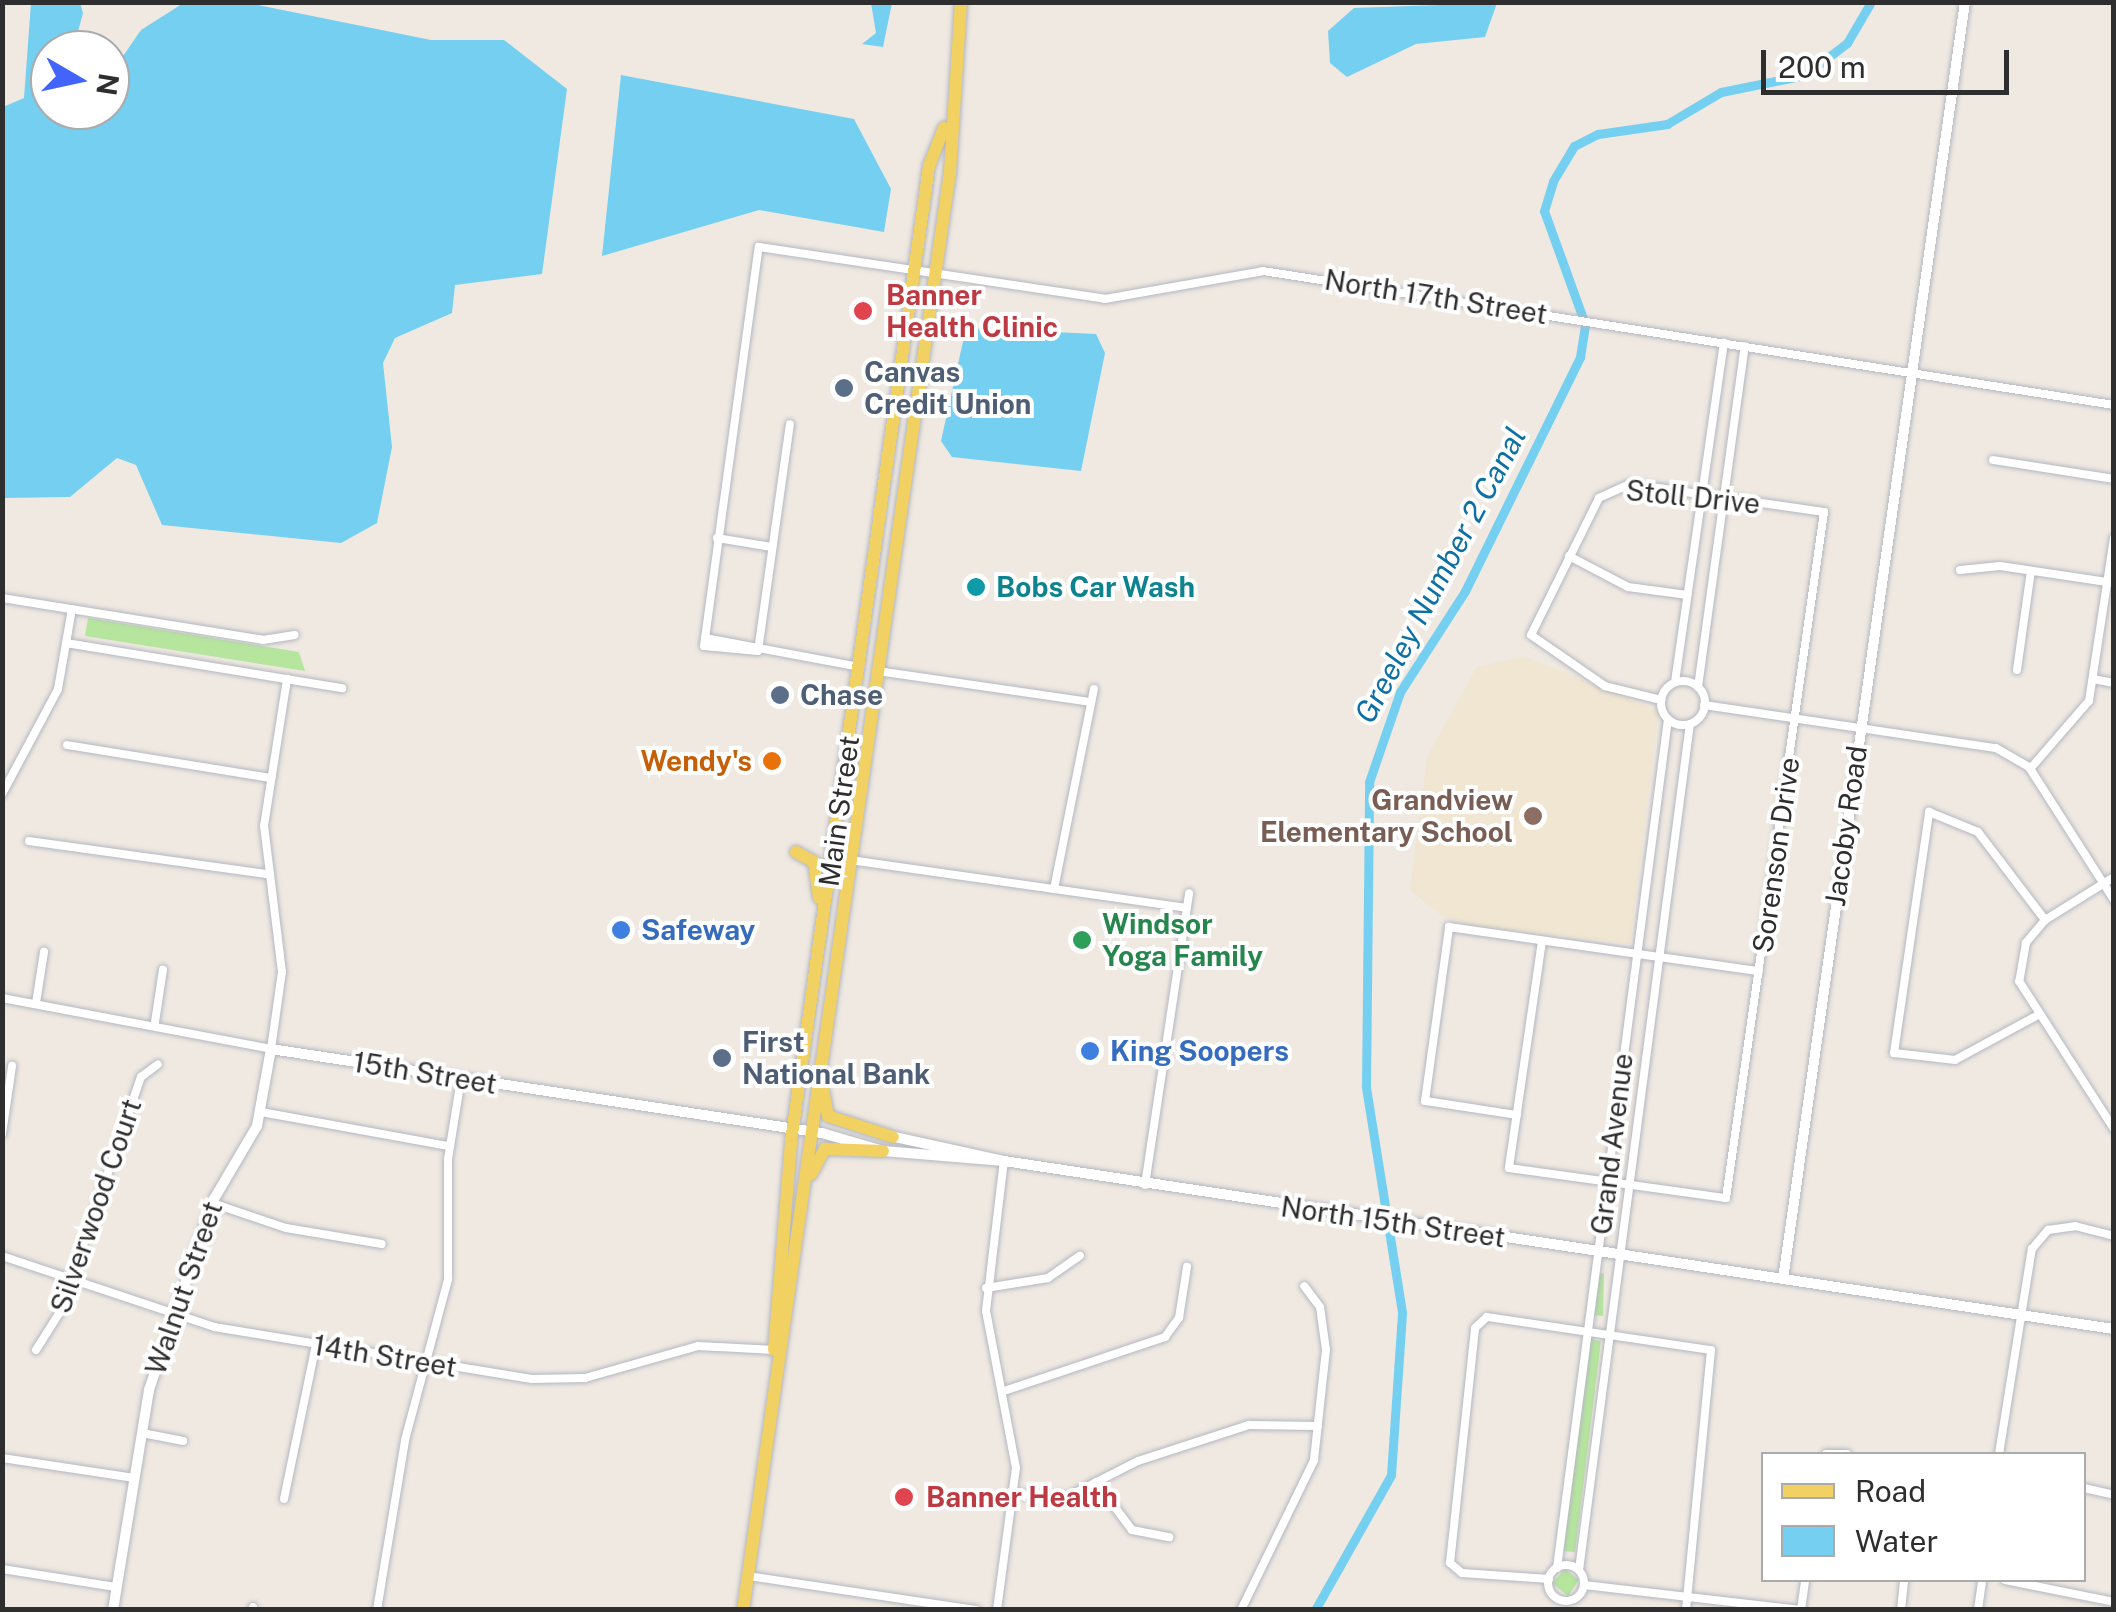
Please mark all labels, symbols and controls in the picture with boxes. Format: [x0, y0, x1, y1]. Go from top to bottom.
north arrow [30, 30, 130, 130]
scale bar [1766, 30, 2014, 92]
text: 200 m [1778, 49, 1866, 85]
text: N [90, 71, 126, 98]
street label: North 17th Street [1322, 263, 1550, 331]
place label: Banner Health Clinic [886, 278, 1058, 344]
marker: Banner Health Clinic [850, 298, 876, 324]
place label: Canvas Credit Union [864, 355, 1031, 421]
marker: Canvas Credit Union [833, 377, 855, 399]
water label: Greeley Number 2 Canal [1347, 421, 1533, 729]
street label: Stoll Drive [1624, 473, 1762, 521]
place label: Bobs Car Wash [996, 570, 1196, 604]
marker: Bobs Car Wash [965, 576, 987, 598]
place label: Chase [800, 678, 883, 712]
marker: Chase [769, 684, 791, 706]
street label: Main Street [812, 733, 866, 889]
street label: Jacoby Road [1818, 743, 1874, 909]
place label: Wendy's [641, 744, 752, 778]
marker: Wendy's [761, 750, 783, 772]
street label: Sorenson Drive [1746, 755, 1806, 955]
place label: Grandview Elementary School [1260, 783, 1513, 849]
marker: Grandview Elementary School [1522, 805, 1544, 827]
place label: Windsor Yoga Family [1102, 907, 1263, 973]
place label: Safeway [641, 913, 755, 947]
marker: Safeway [610, 919, 632, 941]
marker: Windsor Yoga Family [1071, 929, 1093, 951]
place label: First National Bank [742, 1025, 930, 1091]
place label: King Soopers [1110, 1034, 1289, 1068]
marker: King Soopers [1079, 1040, 1101, 1062]
street label: 15th Street [351, 1045, 499, 1101]
marker: First National Bank [711, 1047, 733, 1069]
street label: Grand Avenue [1584, 1051, 1640, 1237]
street label: Silverwood Court [44, 1094, 148, 1318]
street label: North 15th Street [1279, 1190, 1507, 1254]
street label: Walnut Street [139, 1197, 229, 1379]
street label: 14th Street [311, 1328, 459, 1384]
legend [1761, 1452, 2086, 1582]
text: Road [1855, 1473, 1926, 1509]
place label: Banner Health [926, 1480, 1118, 1514]
marker: Banner Health [891, 1484, 917, 1510]
text: Water [1855, 1523, 1938, 1559]

